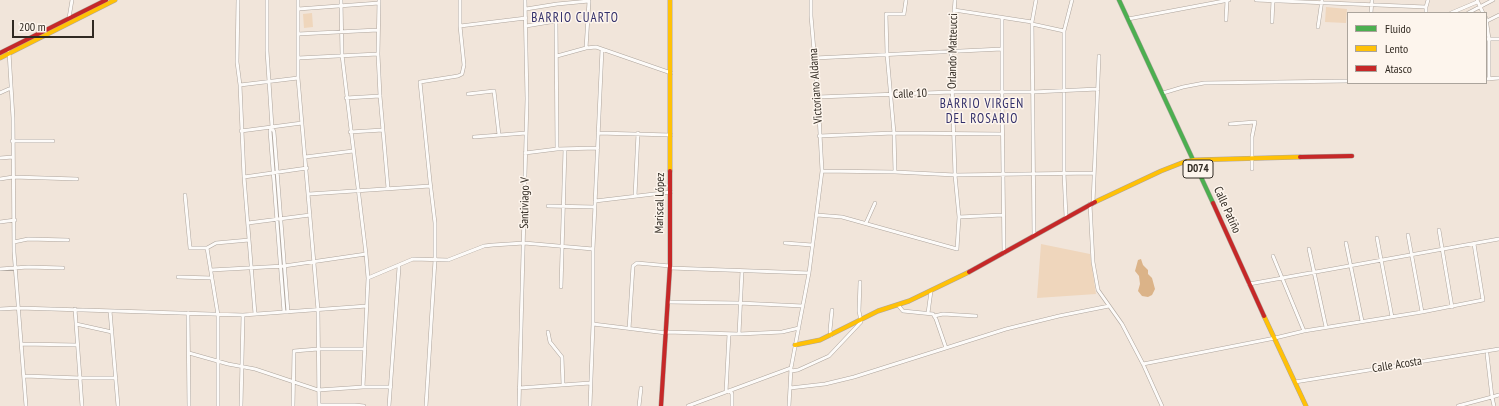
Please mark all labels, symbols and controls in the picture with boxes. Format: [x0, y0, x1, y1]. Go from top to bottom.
district label: BARRIO CUARTO [531, 10, 619, 26]
scale bar [14, 12, 96, 38]
legend [1347, 12, 1487, 84]
street label: Orlando Matteucci [945, 13, 961, 89]
text: 200 m [19, 19, 46, 34]
text: Fluido [1385, 21, 1411, 36]
text: Lento [1385, 41, 1408, 56]
street label: Victoriano Aldama [806, 48, 826, 124]
text: Atasco [1385, 61, 1412, 76]
street label: Calle 10 [893, 86, 927, 102]
district label: BARRIO VIRGEN DEL ROSARIO [940, 96, 1024, 127]
road number: D074 [1183, 160, 1213, 178]
street label: Mariscal López [652, 172, 668, 234]
street label: Santiviago V [517, 177, 533, 229]
street label: Calle Patiño [1210, 184, 1244, 236]
street label: Calle Acosta [1371, 354, 1423, 376]

